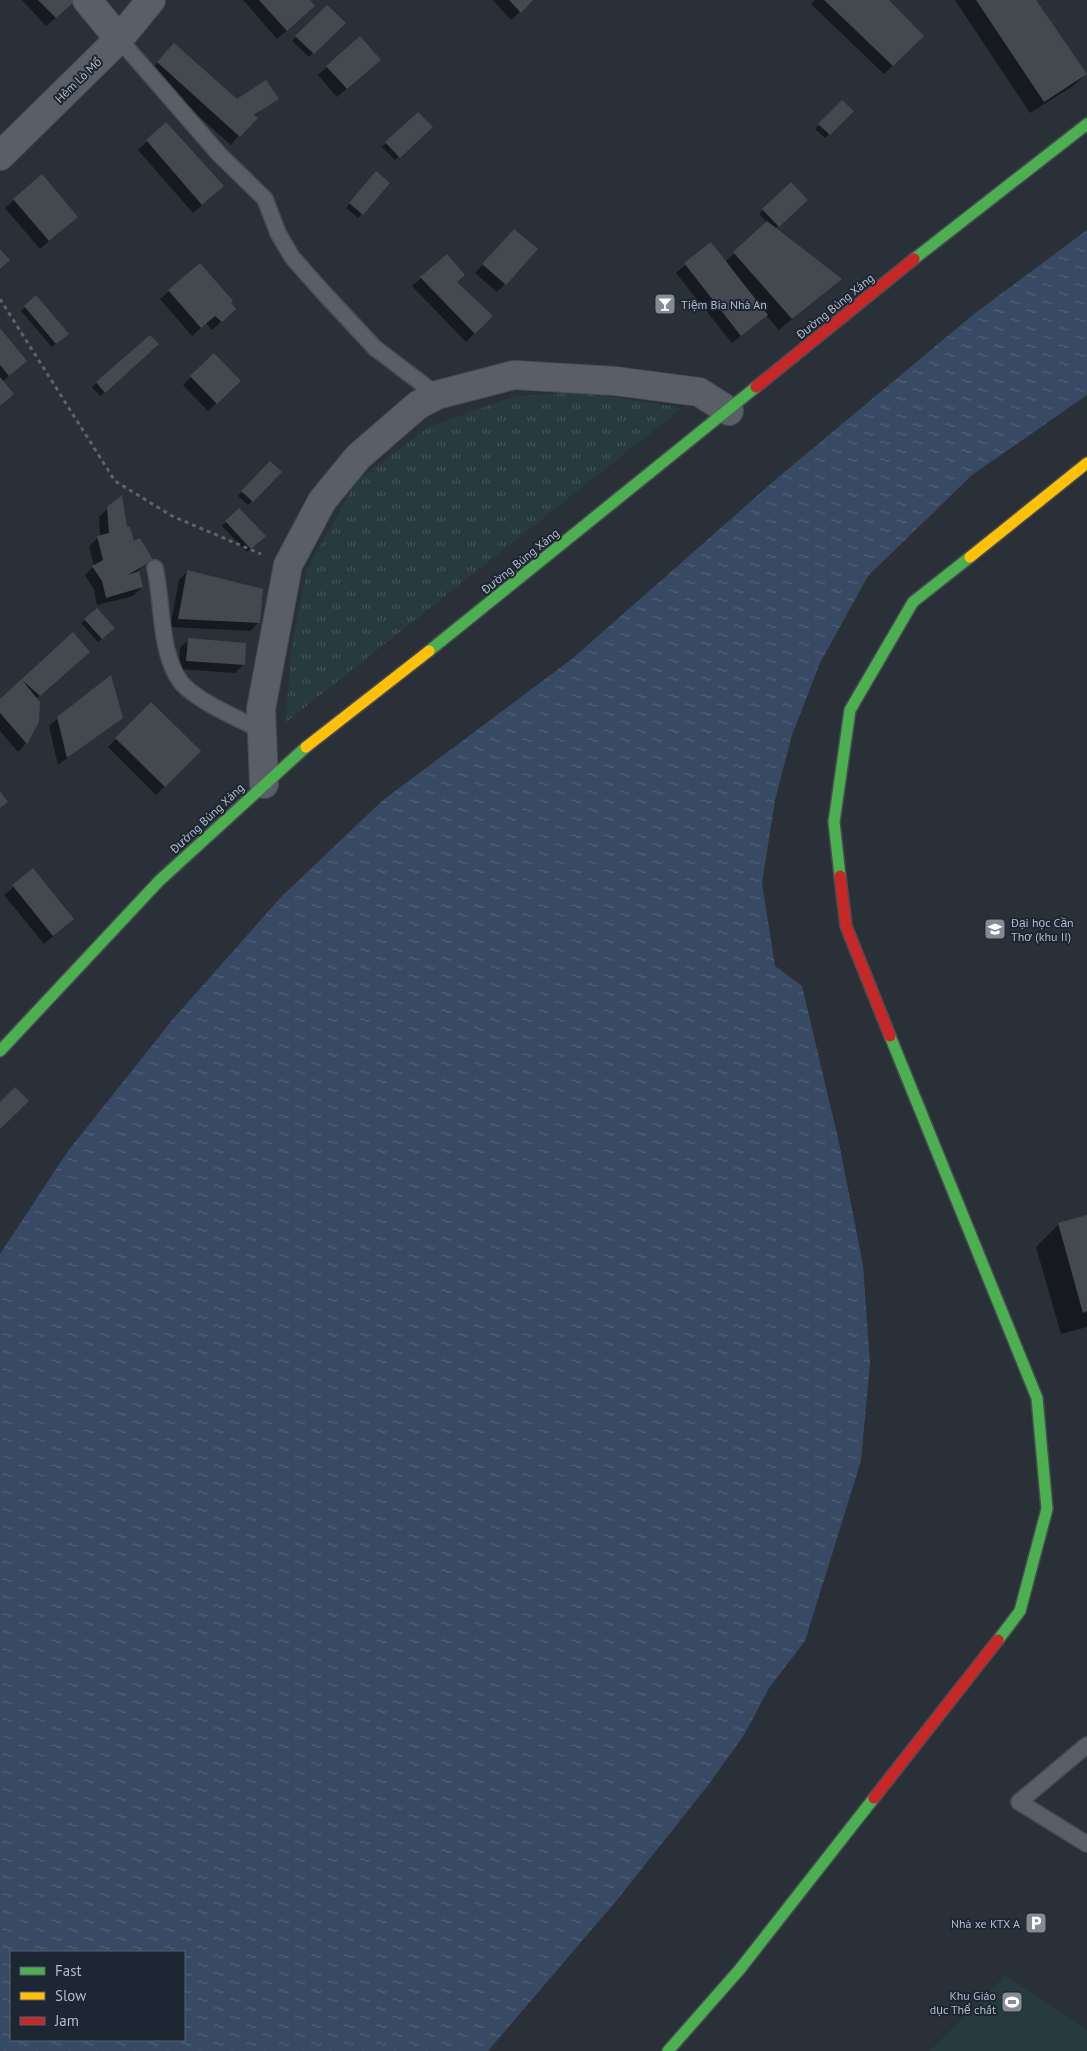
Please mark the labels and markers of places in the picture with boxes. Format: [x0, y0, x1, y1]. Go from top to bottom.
bar icon: Tiệm Bia Nhà An [653, 292, 677, 316]
place label: Tiệm Bia Nhà An [681, 297, 767, 312]
place label: Đại học Cần Thơ (khu II) [1010, 915, 1074, 944]
school or university icon: Đại học Cần Thơ (khu II) [983, 917, 1007, 941]
parking icon: Nhà xe KTX A [1024, 1911, 1048, 1935]
place label: Nhà xe KTX A [951, 1916, 1020, 1931]
place label: Khu Giáo dục Thể chất [930, 1988, 996, 2017]
sports icon: Khu Giáo dục Thể chất [1000, 1990, 1024, 2014]

